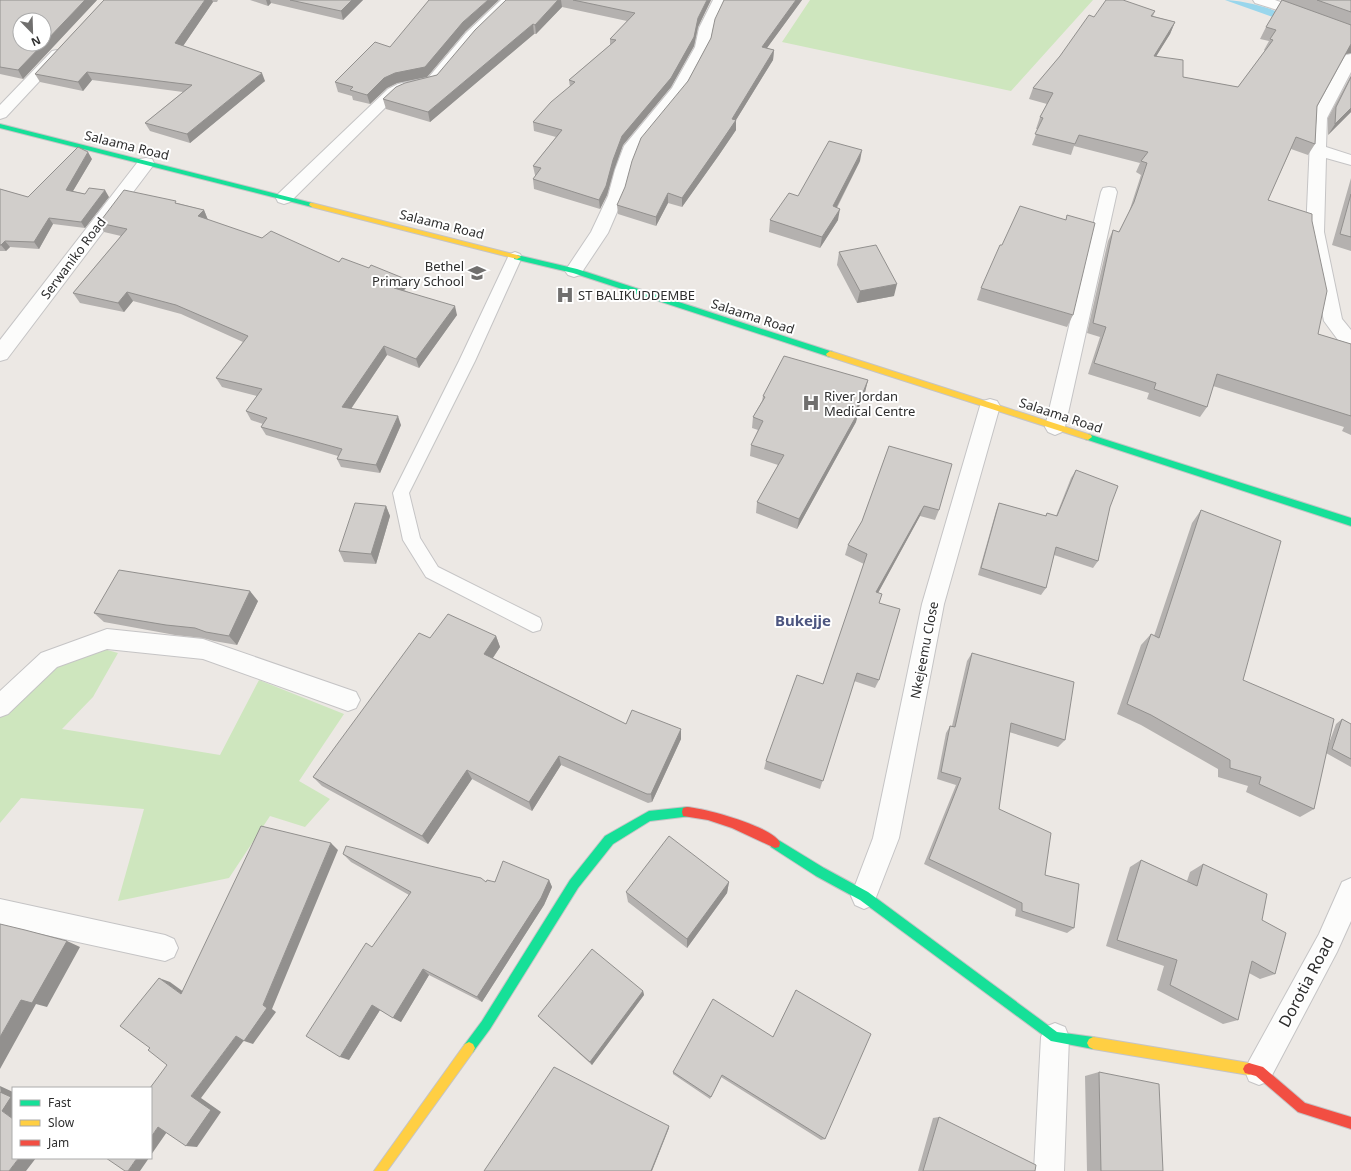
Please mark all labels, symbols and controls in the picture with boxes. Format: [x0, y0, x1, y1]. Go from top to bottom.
north arrow [12, 12, 52, 52]
text: N [29, 33, 43, 50]
street label: Salaama Road [83, 126, 171, 164]
street label: Salaama Road [398, 205, 486, 243]
street label: Serwaniko Road [36, 213, 110, 303]
place label: Bethel Primary School [372, 257, 464, 290]
school or university icon: Bethel Primary School [467, 263, 487, 283]
hospital icon: ST BALIKUDDEMBE [555, 285, 575, 305]
place label: ST BALIKUDDEMBE [578, 286, 695, 304]
street label: Salaama Road [709, 294, 797, 338]
place label: River Jordan Medical Centre [824, 387, 915, 420]
hospital icon: River Jordan Medical Centre [801, 393, 821, 413]
street label: Salaama Road [1017, 393, 1105, 437]
street label: Nkejeemu Close [906, 600, 942, 700]
district label: Bukejje [775, 610, 831, 630]
street label: Dorotia Road [1273, 933, 1339, 1031]
legend [12, 1087, 152, 1159]
text: Fast [48, 1094, 72, 1111]
text: Slow [48, 1114, 75, 1131]
text: Jam [47, 1134, 69, 1151]

